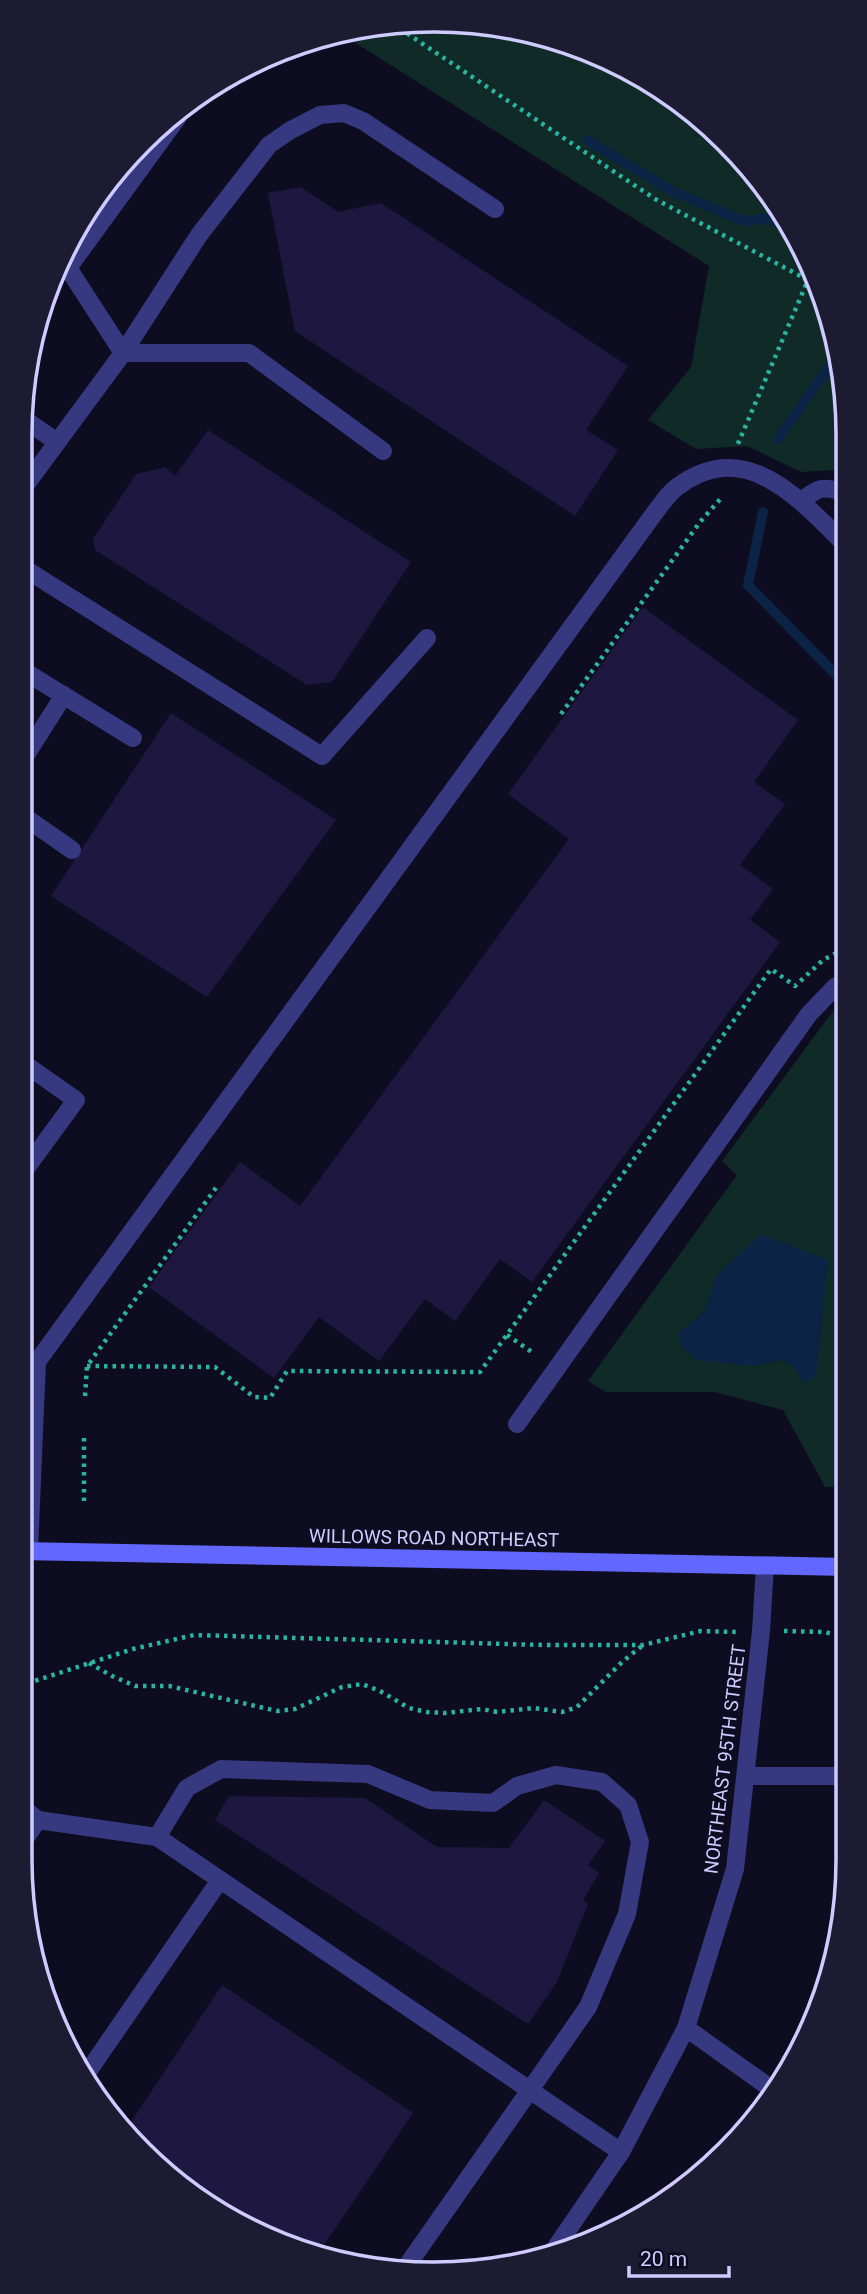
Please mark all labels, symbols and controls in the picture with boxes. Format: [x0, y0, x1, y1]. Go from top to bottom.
street label: WILLOWS ROAD NORTHEAST [309, 1524, 559, 1552]
street label: NORTHEAST 95TH STREET [700, 1643, 750, 1875]
scale bar [629, 2234, 729, 2278]
text: 20 m [640, 2247, 687, 2271]

